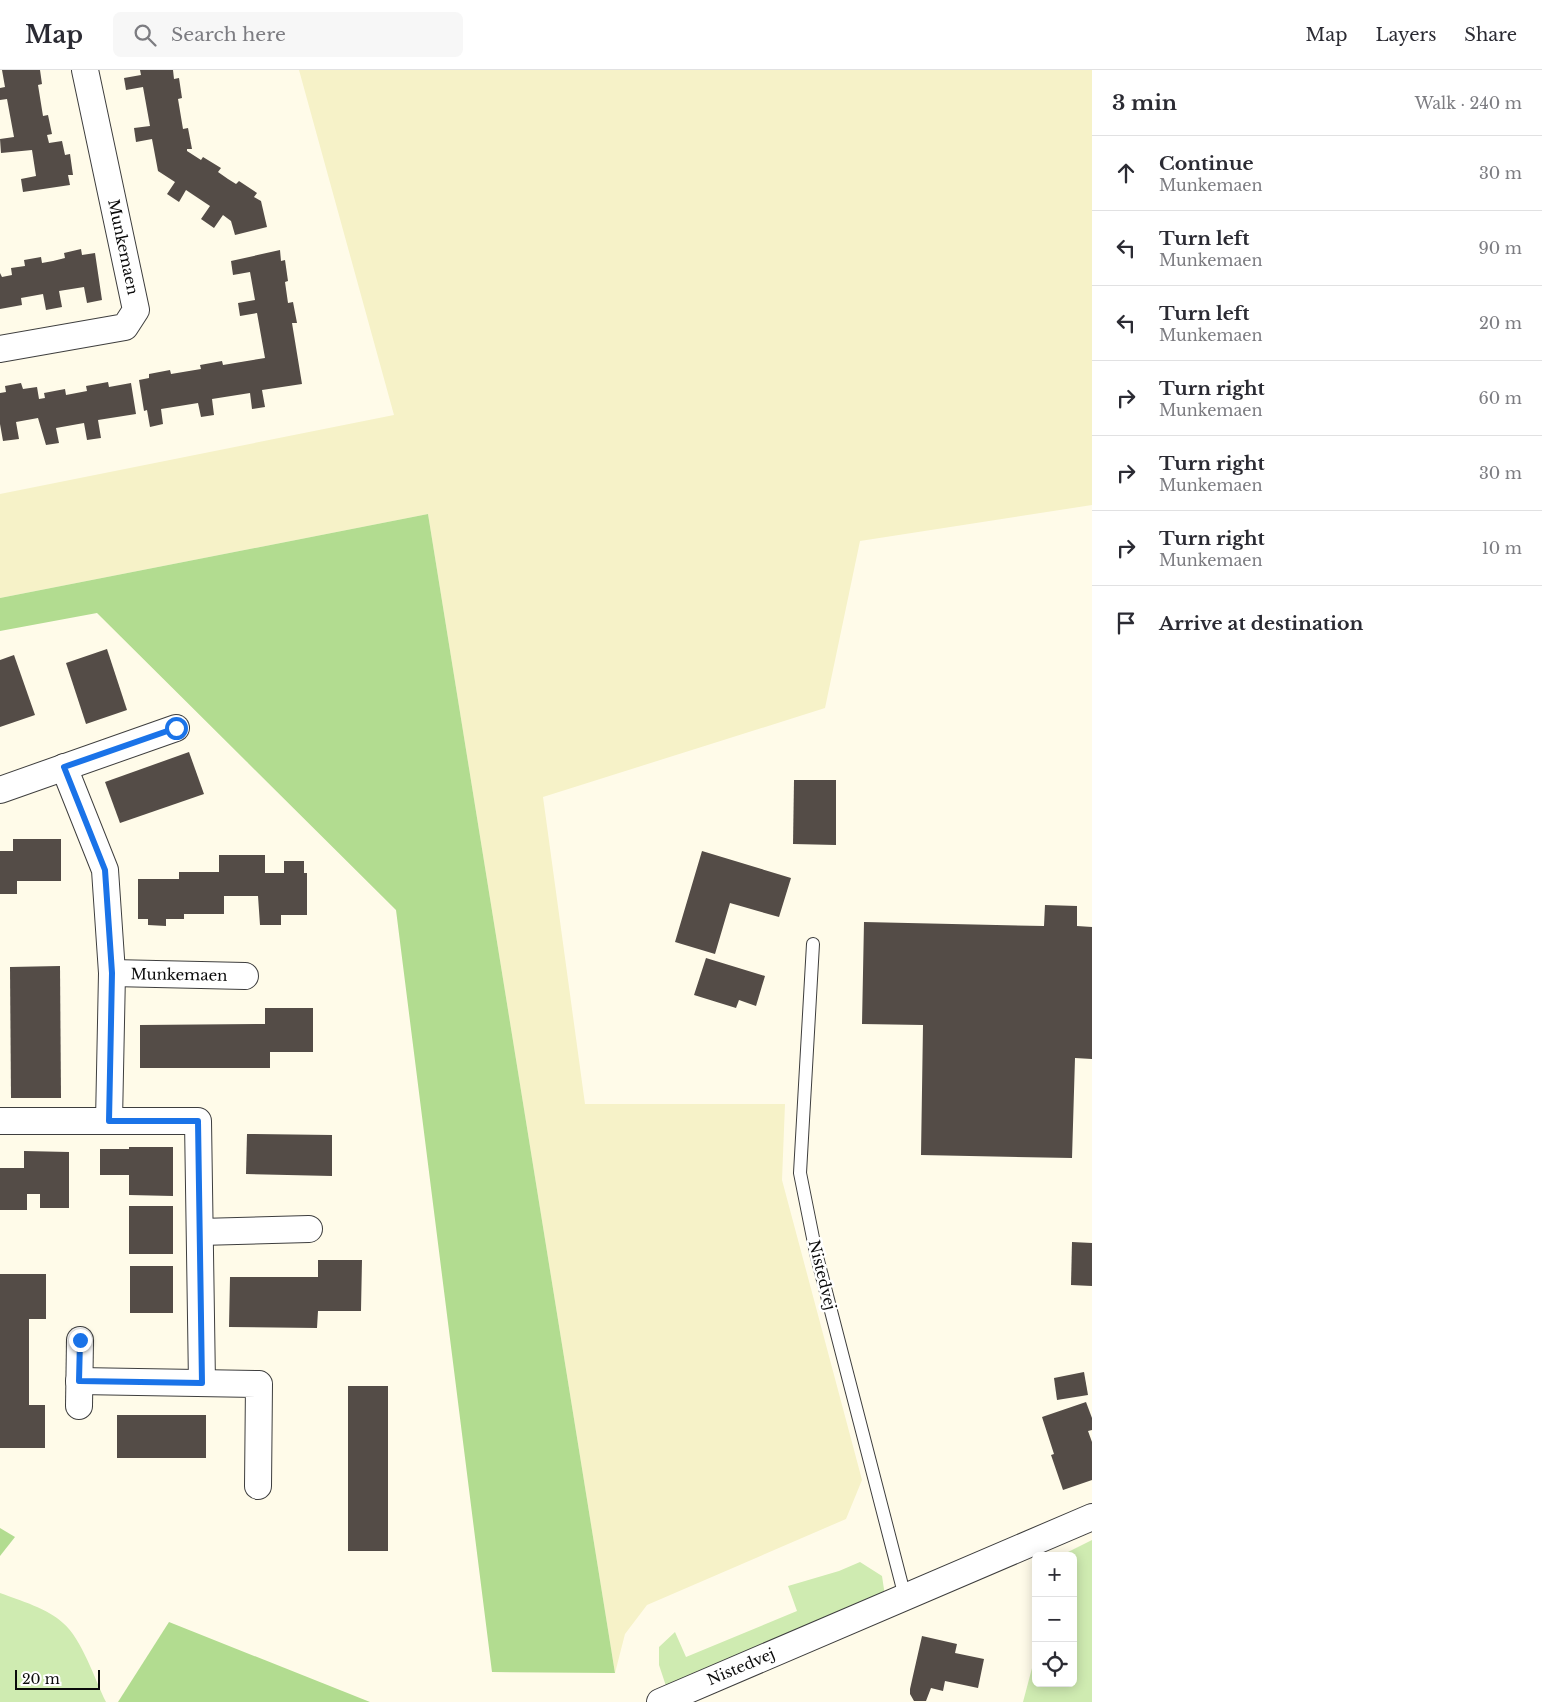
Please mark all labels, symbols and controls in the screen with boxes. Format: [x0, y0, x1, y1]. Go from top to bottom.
search box [113, 12, 463, 57]
text: Map [25, 20, 83, 49]
icon: search [131, 21, 159, 49]
text: Search here [171, 23, 286, 46]
text: Map [1306, 24, 1347, 46]
text: Layers [1375, 24, 1436, 46]
text: Share [1464, 24, 1517, 46]
text: 3 min [1112, 90, 1177, 116]
text: Walk · 240 m [1415, 93, 1522, 113]
text: Continue [1159, 152, 1254, 175]
icon: ahead [1112, 159, 1140, 187]
text: 30 m [1479, 163, 1522, 183]
text: Munkemaen [1159, 175, 1263, 195]
street label: Munkemaen [104, 197, 143, 296]
text: Turn left [1159, 227, 1250, 250]
icon: left [1112, 234, 1140, 262]
text: 90 m [1479, 238, 1522, 258]
text: Munkemaen [1159, 250, 1263, 270]
text: Turn left [1159, 302, 1250, 325]
icon: left [1112, 309, 1140, 337]
text: 20 m [1479, 313, 1522, 333]
text: Munkemaen [1159, 325, 1263, 345]
text: Turn right [1159, 377, 1265, 400]
icon: right [1112, 384, 1140, 412]
text: 60 m [1479, 388, 1522, 408]
text: Munkemaen [1159, 400, 1263, 420]
text: Turn right [1159, 452, 1265, 475]
icon: right [1112, 459, 1140, 487]
text: 30 m [1479, 463, 1522, 483]
text: Munkemaen [1159, 475, 1263, 495]
text: Turn right [1159, 527, 1265, 550]
icon: right [1112, 534, 1140, 562]
text: 10 m [1482, 538, 1522, 558]
text: Munkemaen [1159, 550, 1263, 570]
icon: arrive [1112, 609, 1140, 637]
text: Arrive at destination [1159, 612, 1363, 635]
route start [165, 717, 188, 740]
street label: Munkemaen [130, 964, 228, 985]
street label: Nistedvej [805, 1238, 840, 1312]
route end [69, 1329, 92, 1352]
map controls [1032, 1552, 1077, 1687]
button: + [1032, 1552, 1077, 1597]
button: − [1032, 1597, 1077, 1642]
button: locate [1032, 1642, 1077, 1687]
street label: Nistedvej [704, 1644, 777, 1689]
scale bar [15, 1667, 100, 1690]
text: 20 m [22, 1670, 60, 1688]

